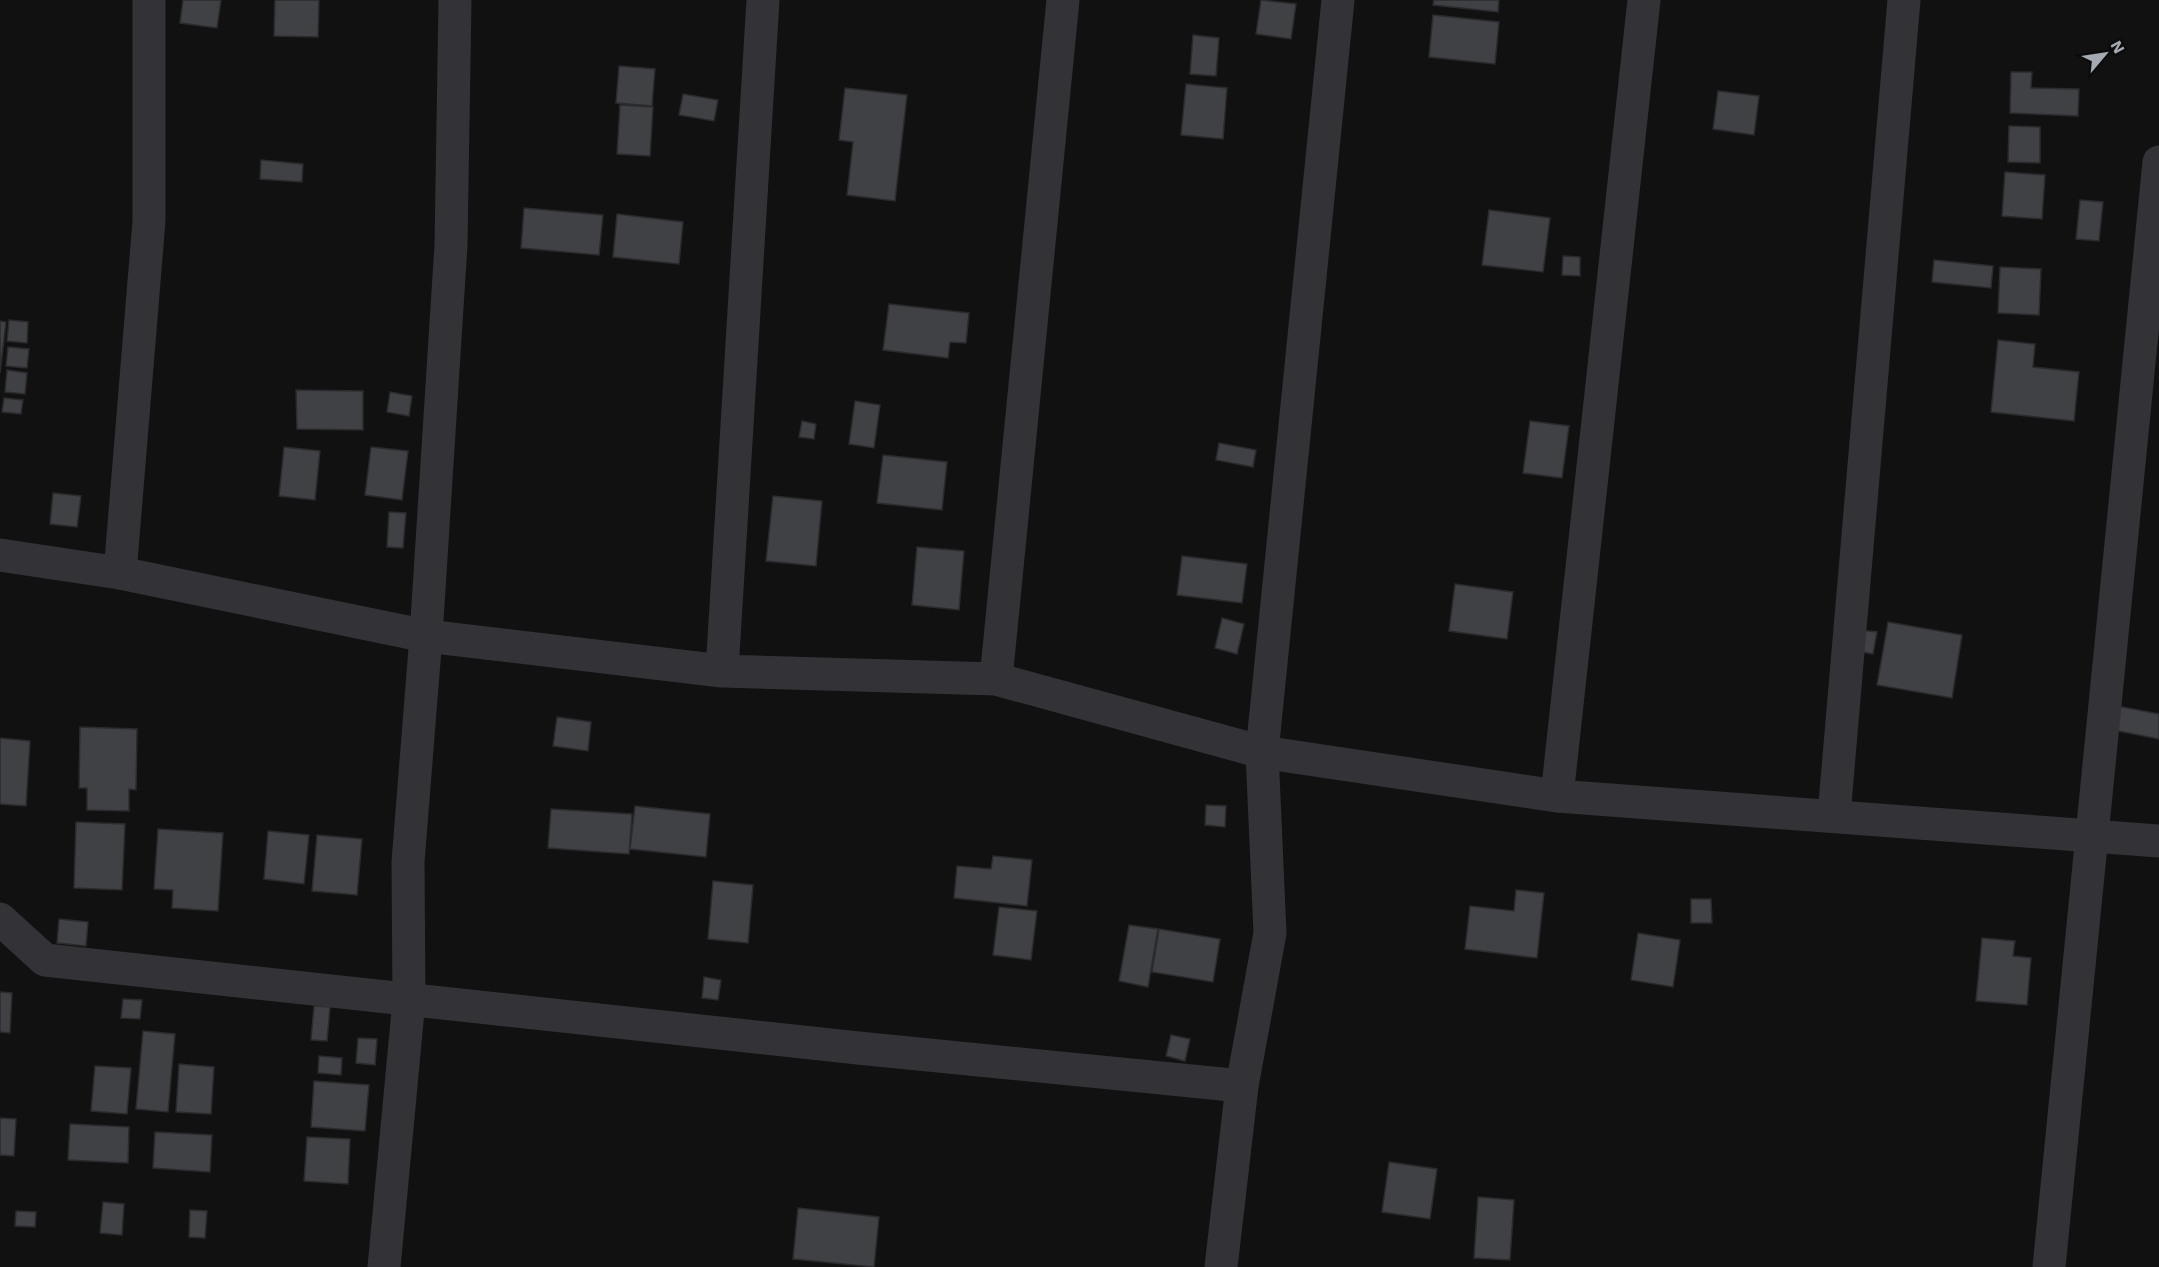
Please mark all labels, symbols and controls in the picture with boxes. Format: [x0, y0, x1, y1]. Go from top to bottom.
north arrow [2075, 24, 2135, 84]
text: N [2106, 37, 2129, 57]

